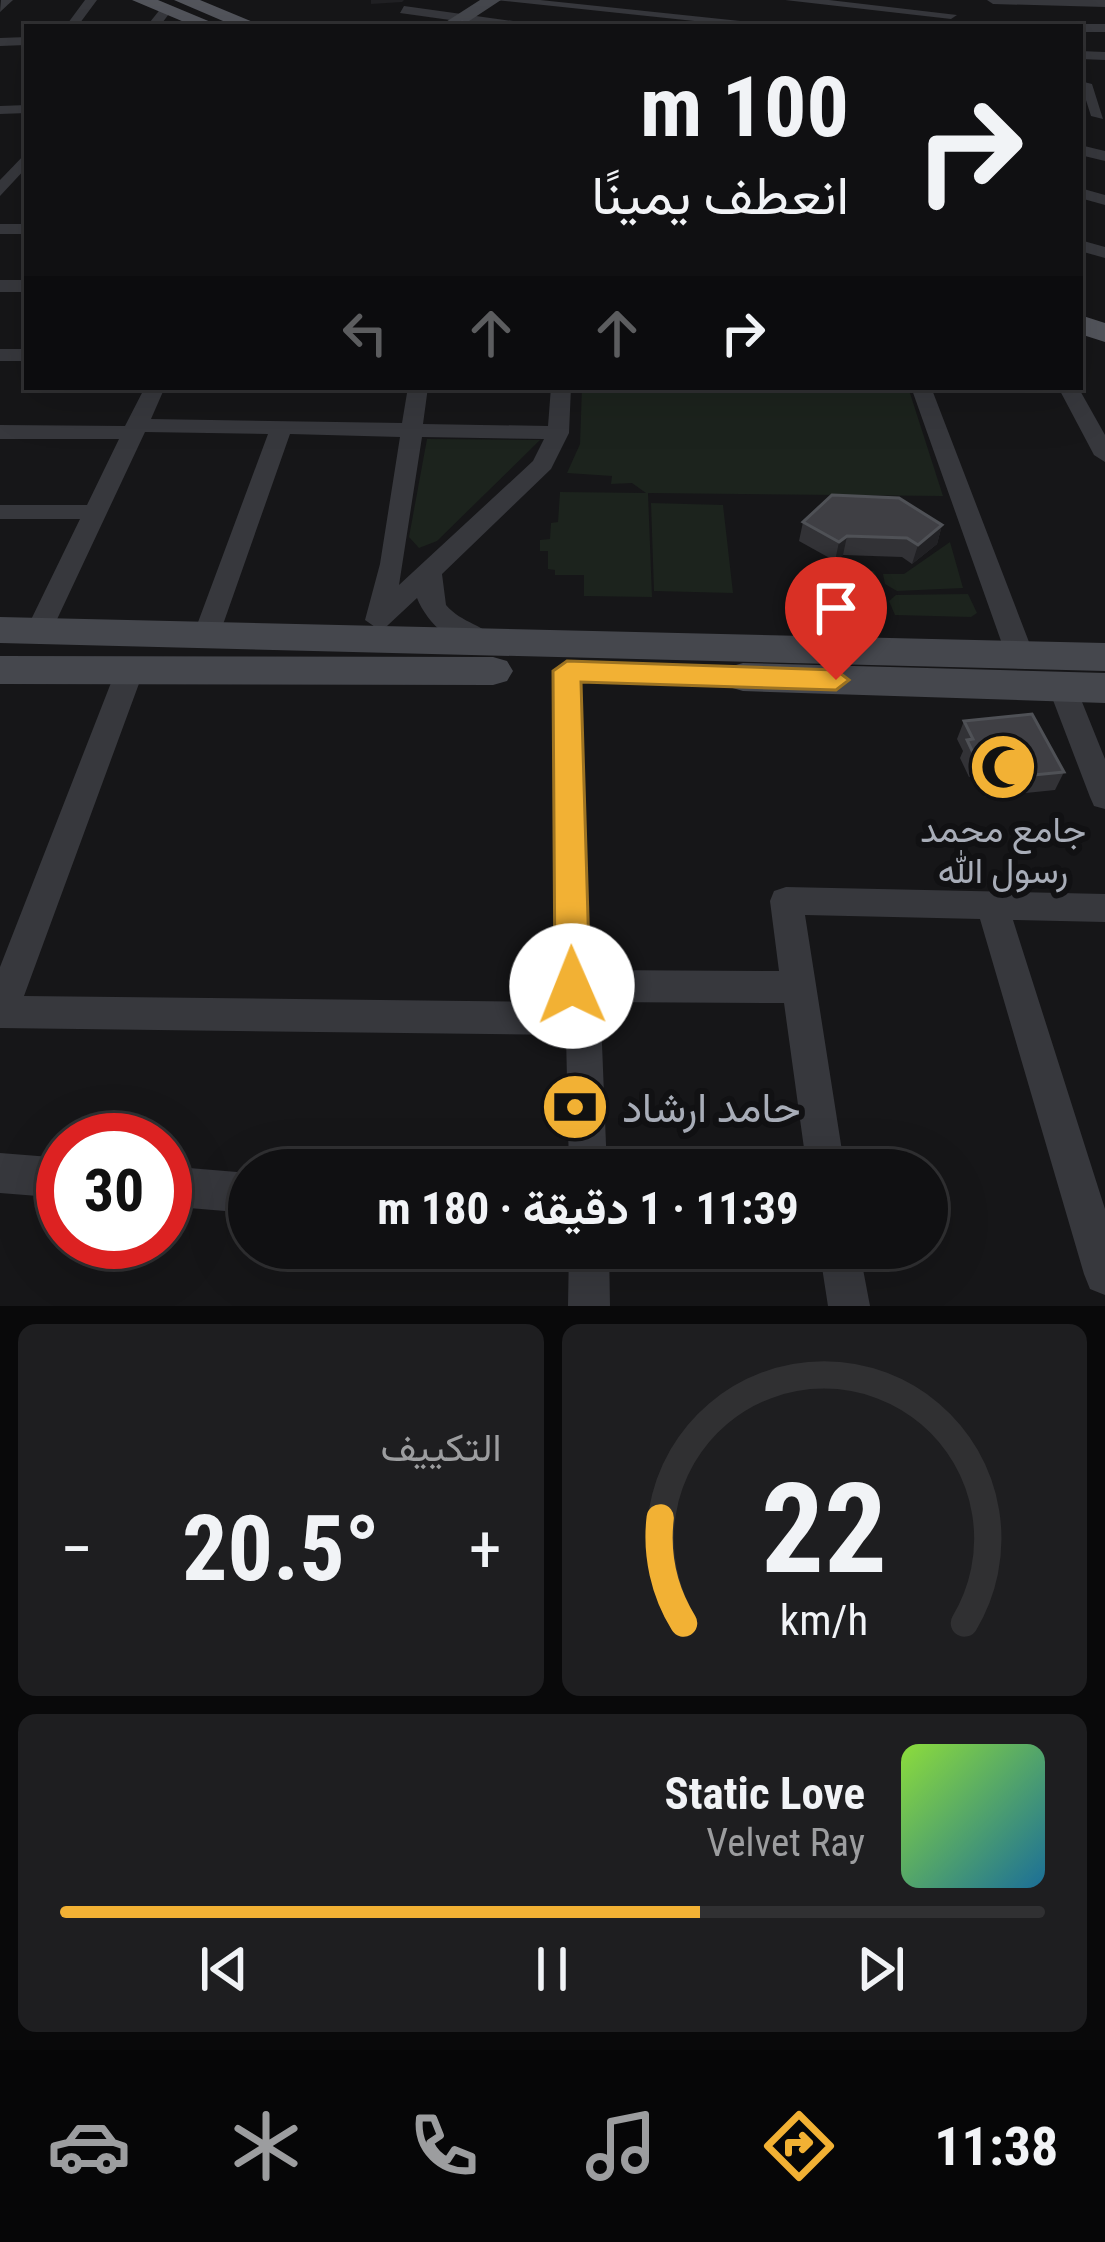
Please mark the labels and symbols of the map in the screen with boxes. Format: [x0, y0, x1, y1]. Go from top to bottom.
pin [785, 557, 887, 680]
mosque icon: جامع محمد رسول الله [968, 732, 1038, 802]
place label: جامع محمد رسول الله [920, 809, 1086, 893]
position arrow [509, 923, 635, 1049]
bank icon: حامد ارشاد [540, 1072, 610, 1142]
place label: حامد ارشاد [622, 1083, 801, 1134]
speed limit sign: 30 [36, 1113, 192, 1269]

